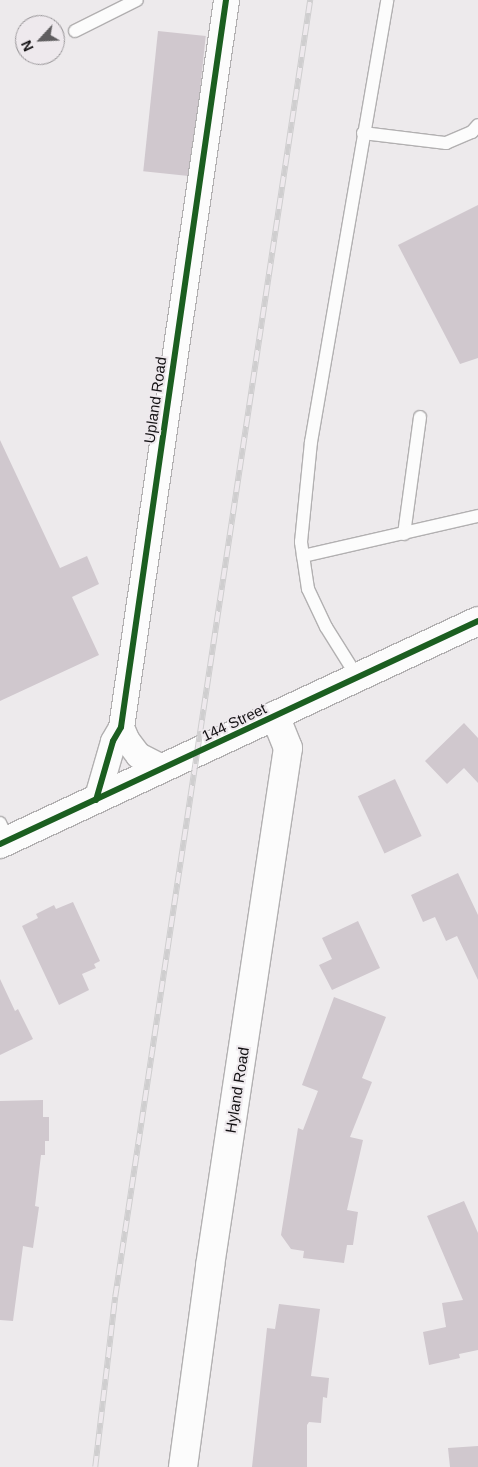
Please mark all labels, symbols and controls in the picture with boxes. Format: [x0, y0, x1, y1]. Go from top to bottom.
north arrow [15, 15, 65, 65]
text: N [18, 38, 37, 54]
street label: Upland Road [140, 355, 170, 445]
street label: 144 Street [199, 699, 269, 745]
street label: Hyland Road [221, 1046, 253, 1134]

